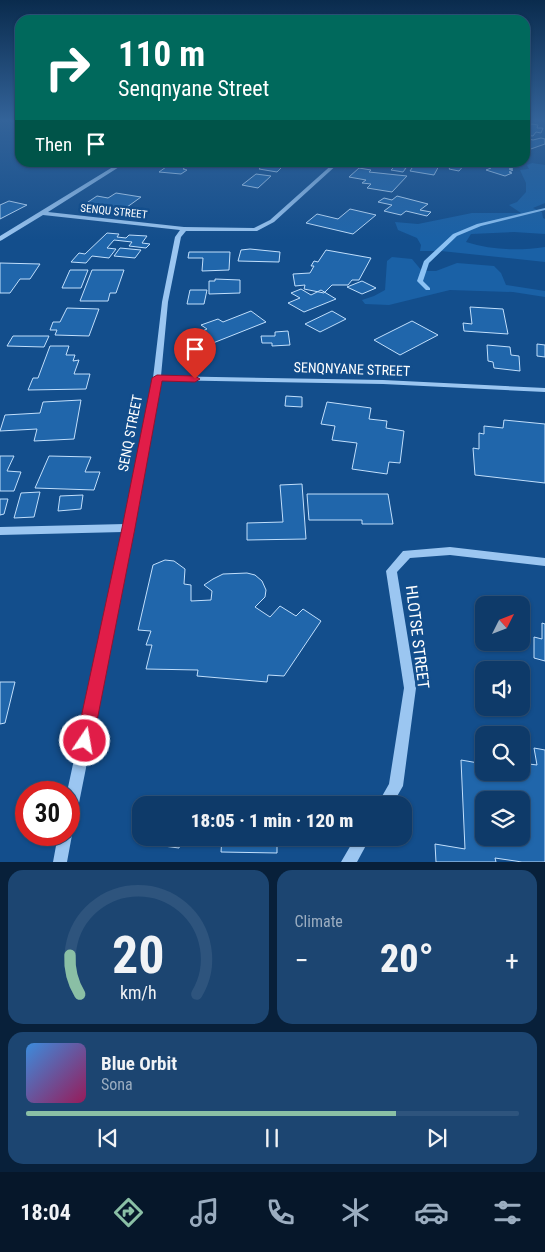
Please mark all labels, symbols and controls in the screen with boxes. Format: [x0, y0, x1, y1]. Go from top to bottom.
text: 110 m [118, 34, 205, 75]
icon: right [35, 35, 100, 100]
text: Senqnyane Street [118, 76, 269, 101]
icon: arrive [82, 130, 110, 158]
text: Then [35, 133, 72, 156]
street label: SENQU STREET [80, 202, 148, 222]
pin [174, 328, 216, 379]
icon: arrive [181, 335, 209, 363]
street label: SENQNYANE STREET [293, 359, 411, 379]
street label: SENQ STREET [115, 393, 145, 473]
street label: HLOTSE STREET [402, 584, 433, 690]
north arrow [475, 596, 530, 651]
map controls [475, 596, 530, 846]
button: sound [475, 661, 530, 716]
position arrow [58, 714, 110, 766]
button: search [475, 726, 530, 781]
speed limit sign: 30 [15, 781, 80, 846]
button: layers [475, 791, 530, 846]
text: 18:05 · 1 min · 120 m [191, 809, 353, 832]
text: Climate [295, 912, 343, 931]
text: 20 [112, 925, 165, 986]
text: 20° [380, 937, 434, 981]
text: − [295, 944, 309, 977]
text: + [505, 944, 519, 977]
text: km/h [120, 982, 157, 1003]
text: Blue Orbit [101, 1052, 177, 1075]
text: Sona [101, 1075, 133, 1094]
icon: previous [94, 1124, 122, 1152]
icon: pause [258, 1124, 286, 1152]
icon: next [423, 1124, 451, 1152]
icon: directions [111, 1195, 146, 1230]
icon: music [187, 1195, 222, 1230]
icon: phone [263, 1195, 298, 1230]
icon: climate [338, 1195, 373, 1230]
icon: car [414, 1195, 449, 1230]
icon: filters [490, 1195, 525, 1230]
text: 18:04 [20, 1200, 71, 1225]

